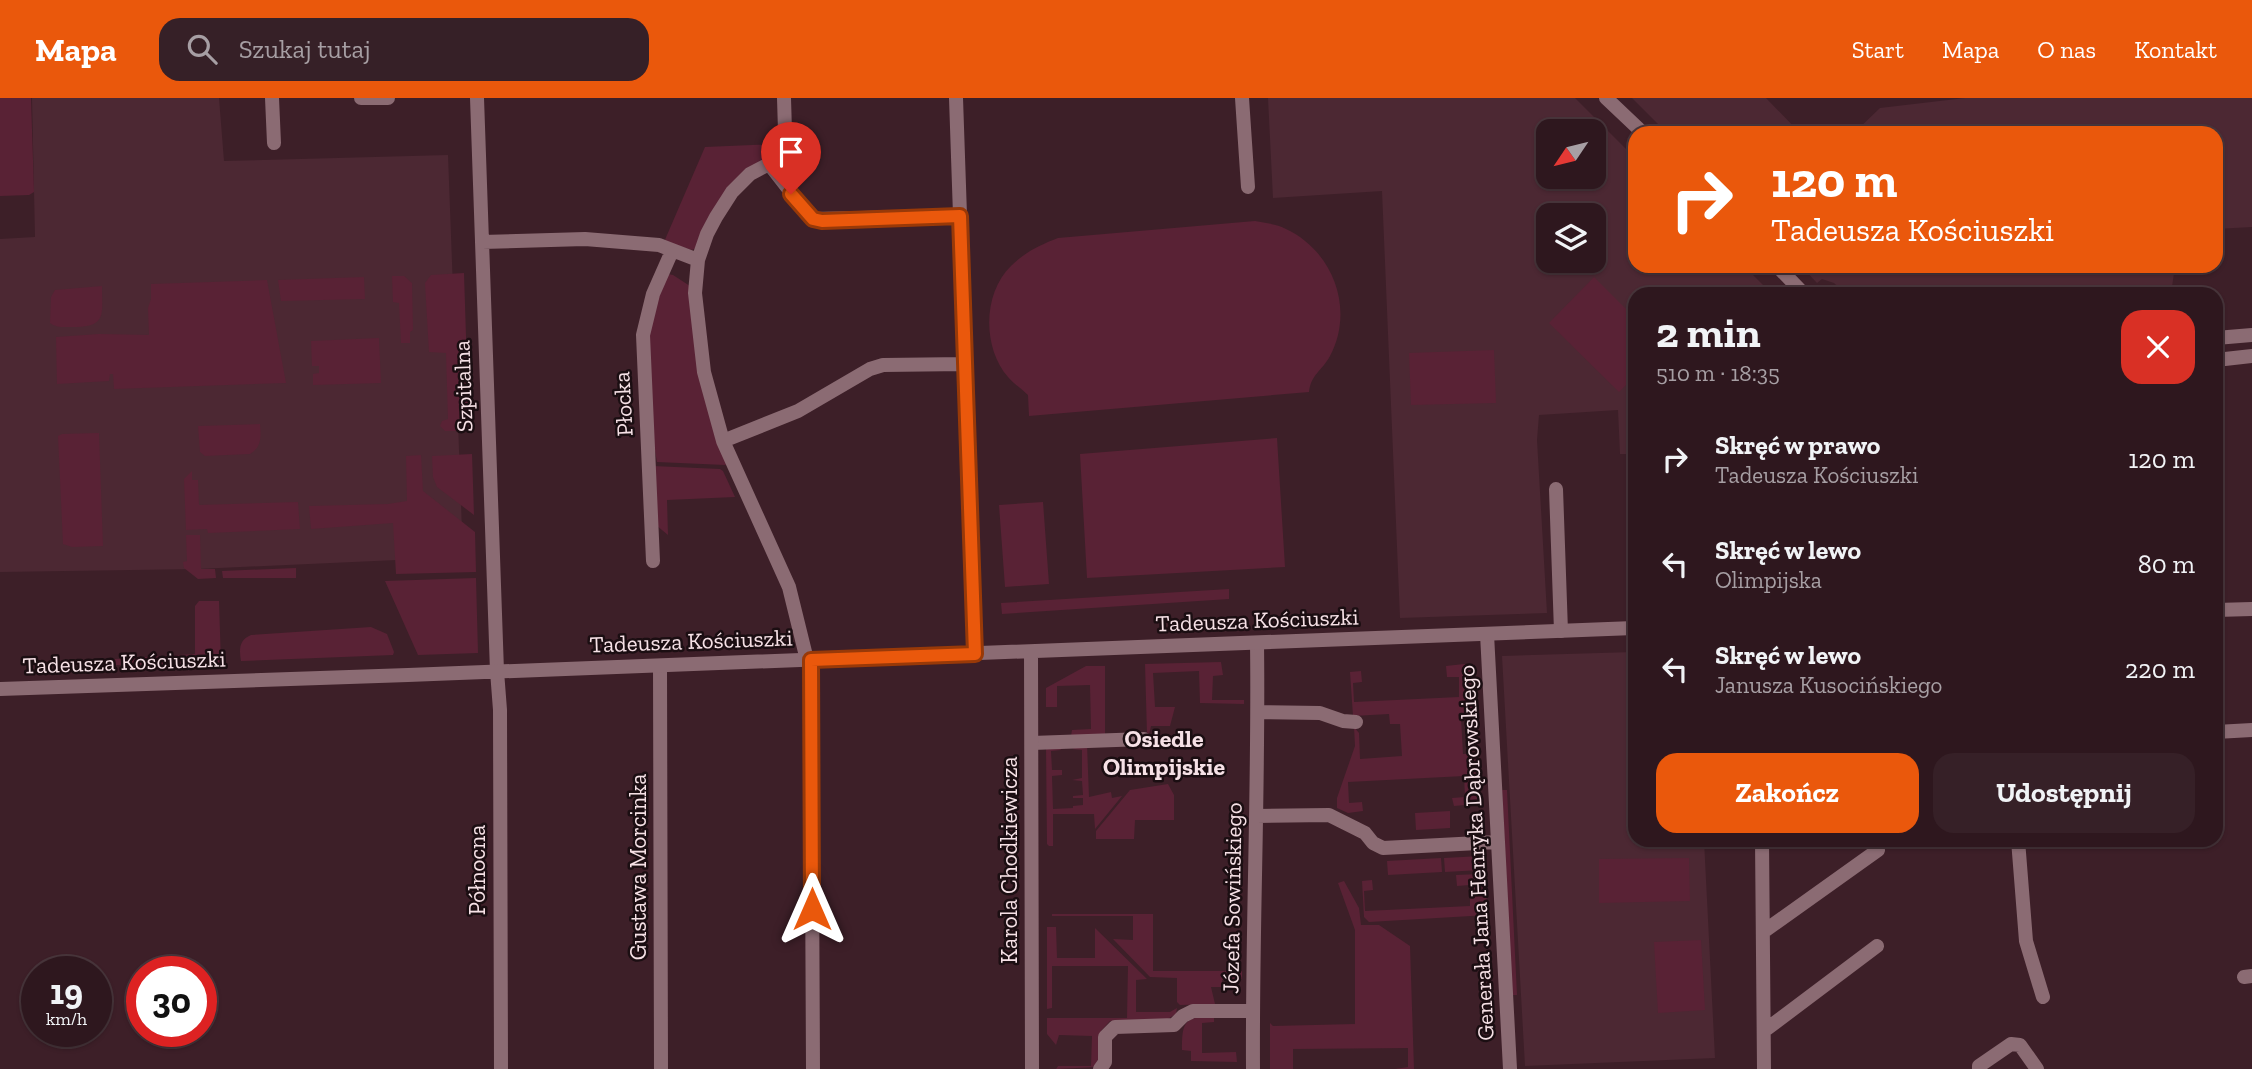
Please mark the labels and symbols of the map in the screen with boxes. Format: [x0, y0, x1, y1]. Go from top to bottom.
north arrow [1536, 119, 1606, 189]
pin [761, 122, 821, 194]
street label: Szpitalna [447, 340, 479, 432]
street label: Płocka [607, 371, 639, 437]
street label: Tadeusza Kościuszki [1155, 602, 1359, 638]
street label: Tadeusza Kościuszki [589, 623, 793, 659]
street label: Tadeusza Kościuszki [22, 644, 226, 680]
street label: Generała Jana Henryka Dąbrowskiego [1452, 664, 1500, 1042]
district label: Osiedle Olimpijskie [1103, 724, 1225, 781]
street label: Karola Chodkiewicza [995, 756, 1023, 964]
street label: Gustawa Morcinka [624, 774, 652, 960]
street label: Józefa Sowińskiego [1216, 802, 1248, 994]
street label: Północna [463, 825, 491, 915]
position arrow [775, 872, 849, 946]
speed limit sign: 30 [126, 956, 217, 1047]

